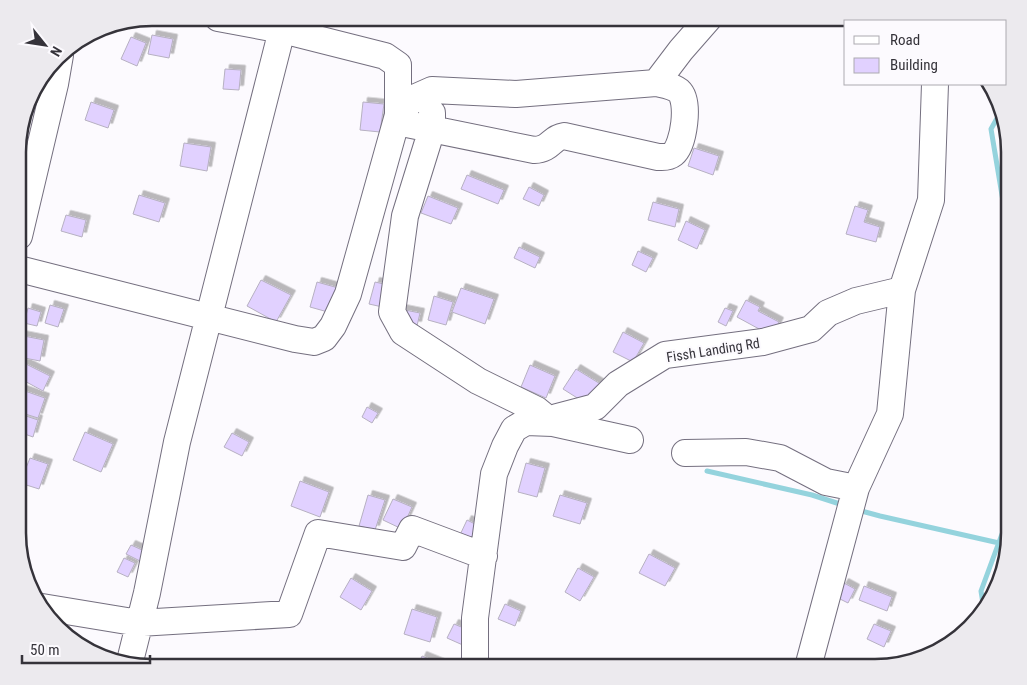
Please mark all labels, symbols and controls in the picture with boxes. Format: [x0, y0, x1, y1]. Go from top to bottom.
north arrow [20, 20, 70, 70]
legend [844, 20, 1007, 85]
text: Road [890, 31, 920, 49]
text: N [47, 44, 65, 59]
text: Building [890, 56, 938, 74]
street label: Fissh Landing Rd [665, 335, 761, 365]
scale bar [22, 632, 150, 664]
text: 50 m [30, 641, 60, 659]

